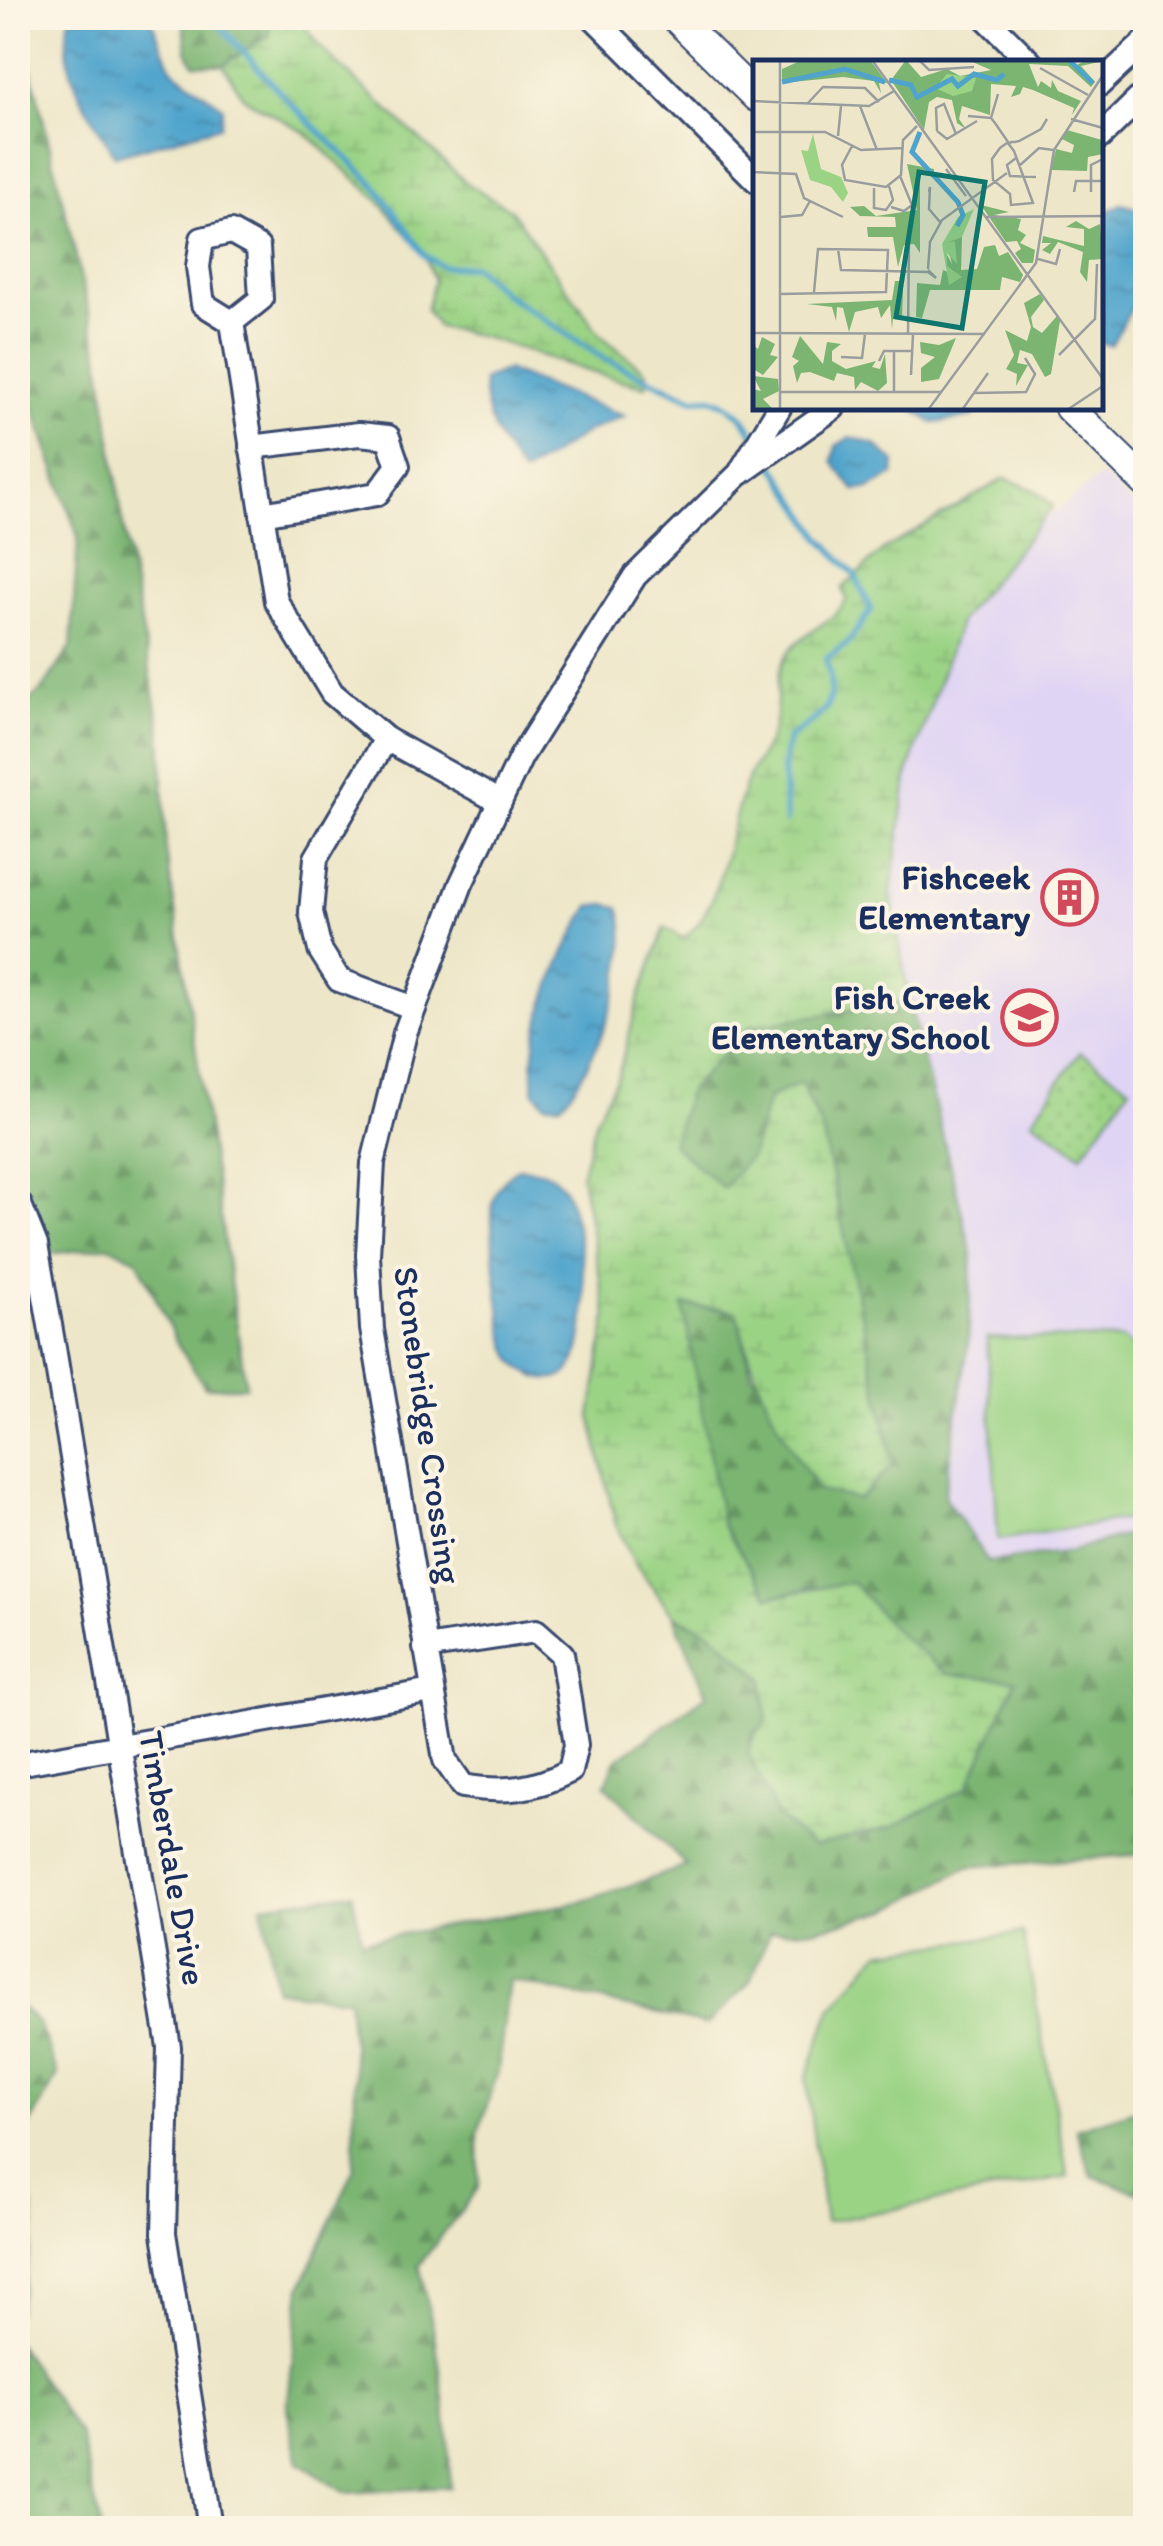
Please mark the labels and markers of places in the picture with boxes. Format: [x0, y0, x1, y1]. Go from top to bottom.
place label: Fishceek Elementary [858, 856, 1031, 938]
building icon: Fishceek Elementary [1039, 867, 1099, 927]
place label: Fish Creek Elementary School [711, 976, 991, 1058]
school or university icon: Fish Creek Elementary School [999, 987, 1059, 1047]

